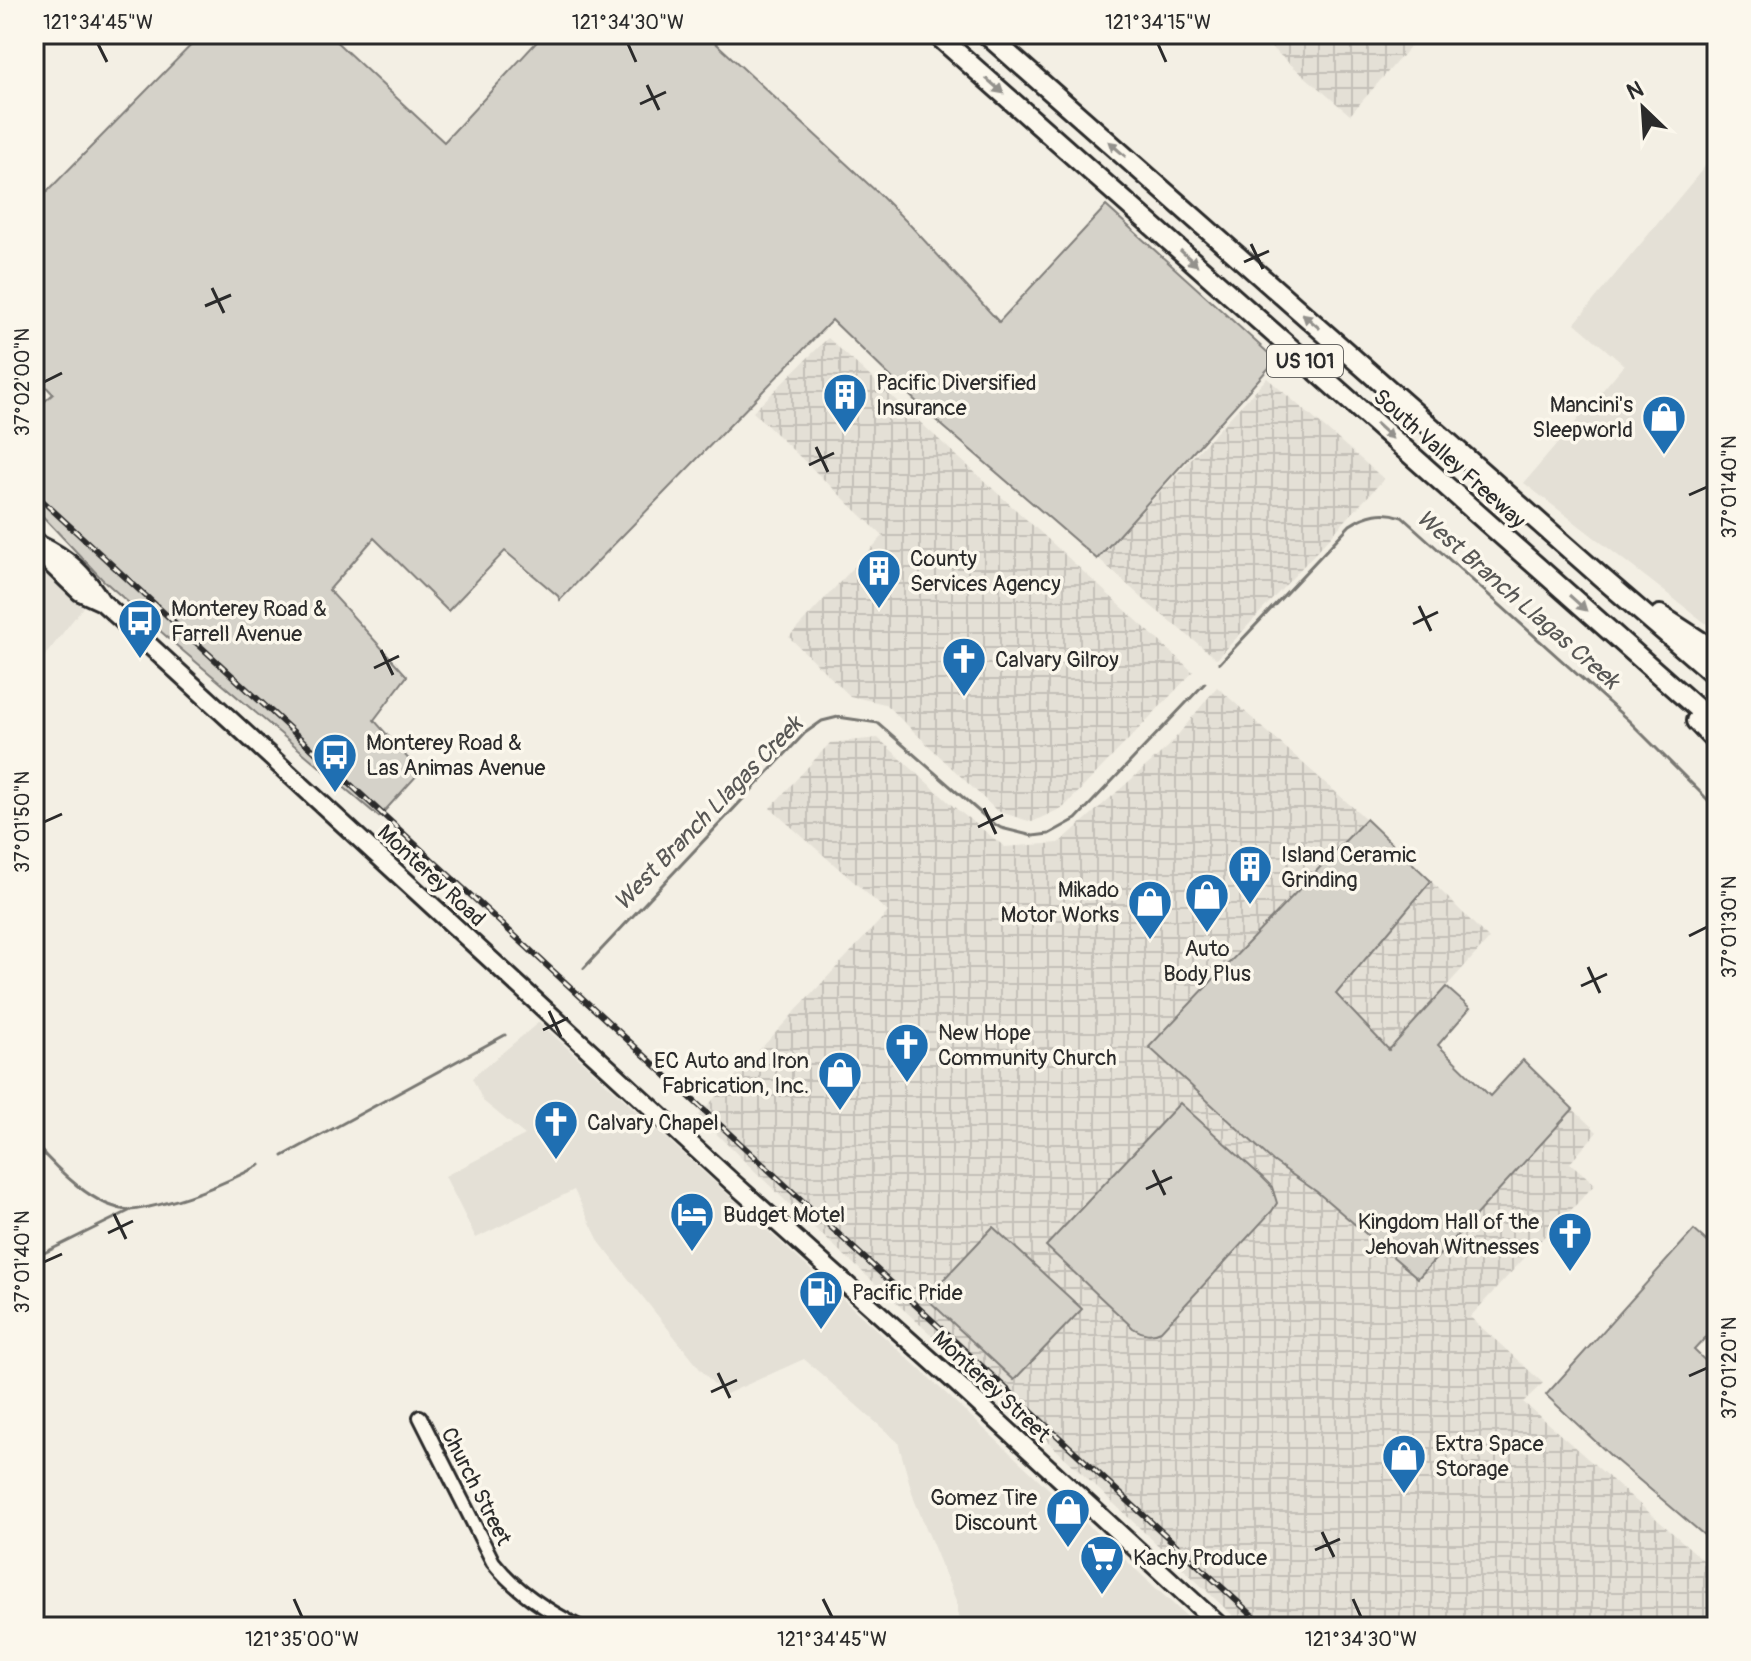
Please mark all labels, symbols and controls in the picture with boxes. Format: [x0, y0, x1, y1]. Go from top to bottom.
text: 121°34'45"W [43, 10, 153, 35]
text: 121°34'30"W [572, 10, 684, 35]
text: 121°34'15"W [1105, 10, 1211, 35]
north arrow [1603, 68, 1683, 148]
text: N [1622, 75, 1648, 107]
one-way arrow [985, 76, 1004, 94]
one-way arrow [1107, 141, 1127, 158]
one-way arrow [1179, 249, 1199, 266]
one-way arrow [1302, 313, 1321, 331]
text: 37°02'00"N [10, 328, 35, 436]
road number: US 101 [1267, 345, 1343, 377]
place label: Pacific Diversified Insurance [876, 369, 1037, 422]
building icon: Pacific Diversified Insurance [821, 371, 869, 434]
street label: South Valley Freeway [1367, 383, 1531, 535]
place label: Mancini's Sleepworld [1532, 391, 1633, 444]
shop icon: Mancini's Sleepworld [1640, 393, 1688, 456]
one-way arrow [1374, 421, 1393, 439]
text: 37°01'40"N [1717, 436, 1742, 538]
water label: West Branch Llagas Creek [1410, 504, 1626, 697]
place label: County Services Agency [910, 545, 1061, 598]
building icon: County Services Agency [855, 547, 903, 610]
one-way arrow [1569, 594, 1588, 612]
place label: Monterey Road & Farrell Avenue [171, 595, 327, 648]
bus stop icon: Monterey Road & Farrell Avenue [116, 597, 164, 660]
church icon: Calvary Gilroy [940, 635, 988, 698]
place label: Calvary Gilroy [995, 646, 1119, 674]
water label: West Branch Llagas Creek [608, 709, 810, 917]
place label: Monterey Road & Las Animas Avenue [366, 729, 546, 782]
bus stop icon: Monterey Road & Las Animas Avenue [311, 731, 359, 794]
text: 37°01'50"N [10, 771, 35, 873]
street label: Monterey Road [372, 819, 491, 933]
place label: Island Ceramic Grinding [1281, 841, 1417, 894]
building icon: Island Ceramic Grinding [1226, 843, 1274, 906]
shop icon: Auto Body Plus [1183, 871, 1231, 934]
place label: Mikado Motor Works [1001, 876, 1119, 929]
text: 37°01'30"N [1717, 876, 1742, 978]
shop icon: Mikado Motor Works [1126, 878, 1174, 941]
place label: Auto Body Plus [1163, 935, 1251, 988]
place label: New Hope Community Church [938, 1019, 1117, 1072]
church icon: New Hope Community Church [883, 1021, 931, 1084]
place label: EC Auto and Iron Fabrication, Inc. [654, 1047, 809, 1100]
shop icon: EC Auto and Iron Fabrication, Inc. [816, 1049, 864, 1112]
church icon: Calvary Chapel [532, 1098, 580, 1161]
place label: Calvary Chapel [587, 1109, 719, 1137]
hotel icon: Budget Motel [668, 1190, 716, 1253]
place label: Budget Motel [723, 1201, 845, 1229]
place label: Kingdom Hall of the Jehovah Witnesses [1358, 1208, 1539, 1261]
church icon: Kingdom Hall of the Jehovah Witnesses [1546, 1210, 1594, 1273]
text: 37°01'40"N [10, 1211, 35, 1313]
fuel station icon: Pacific Pride [797, 1268, 845, 1331]
place label: Pacific Pride [852, 1279, 963, 1307]
text: 37°01'20"N [1717, 1317, 1742, 1419]
street label: Monterey Street [926, 1325, 1056, 1449]
street label: Church Street [434, 1423, 518, 1550]
place label: Extra Space Storage [1435, 1430, 1544, 1483]
shop icon: Extra Space Storage [1380, 1432, 1428, 1495]
place label: Gomez Tire Discount [930, 1484, 1037, 1537]
shop icon: Gomez Tire Discount [1044, 1486, 1092, 1549]
supermarket icon: Kachy Produce [1078, 1533, 1126, 1596]
place label: Kachy Produce [1133, 1544, 1267, 1572]
text: 121°35'00"W [245, 1627, 359, 1652]
text: 121°34'45"W [777, 1627, 887, 1652]
text: 121°34'30"W [1305, 1627, 1417, 1652]

